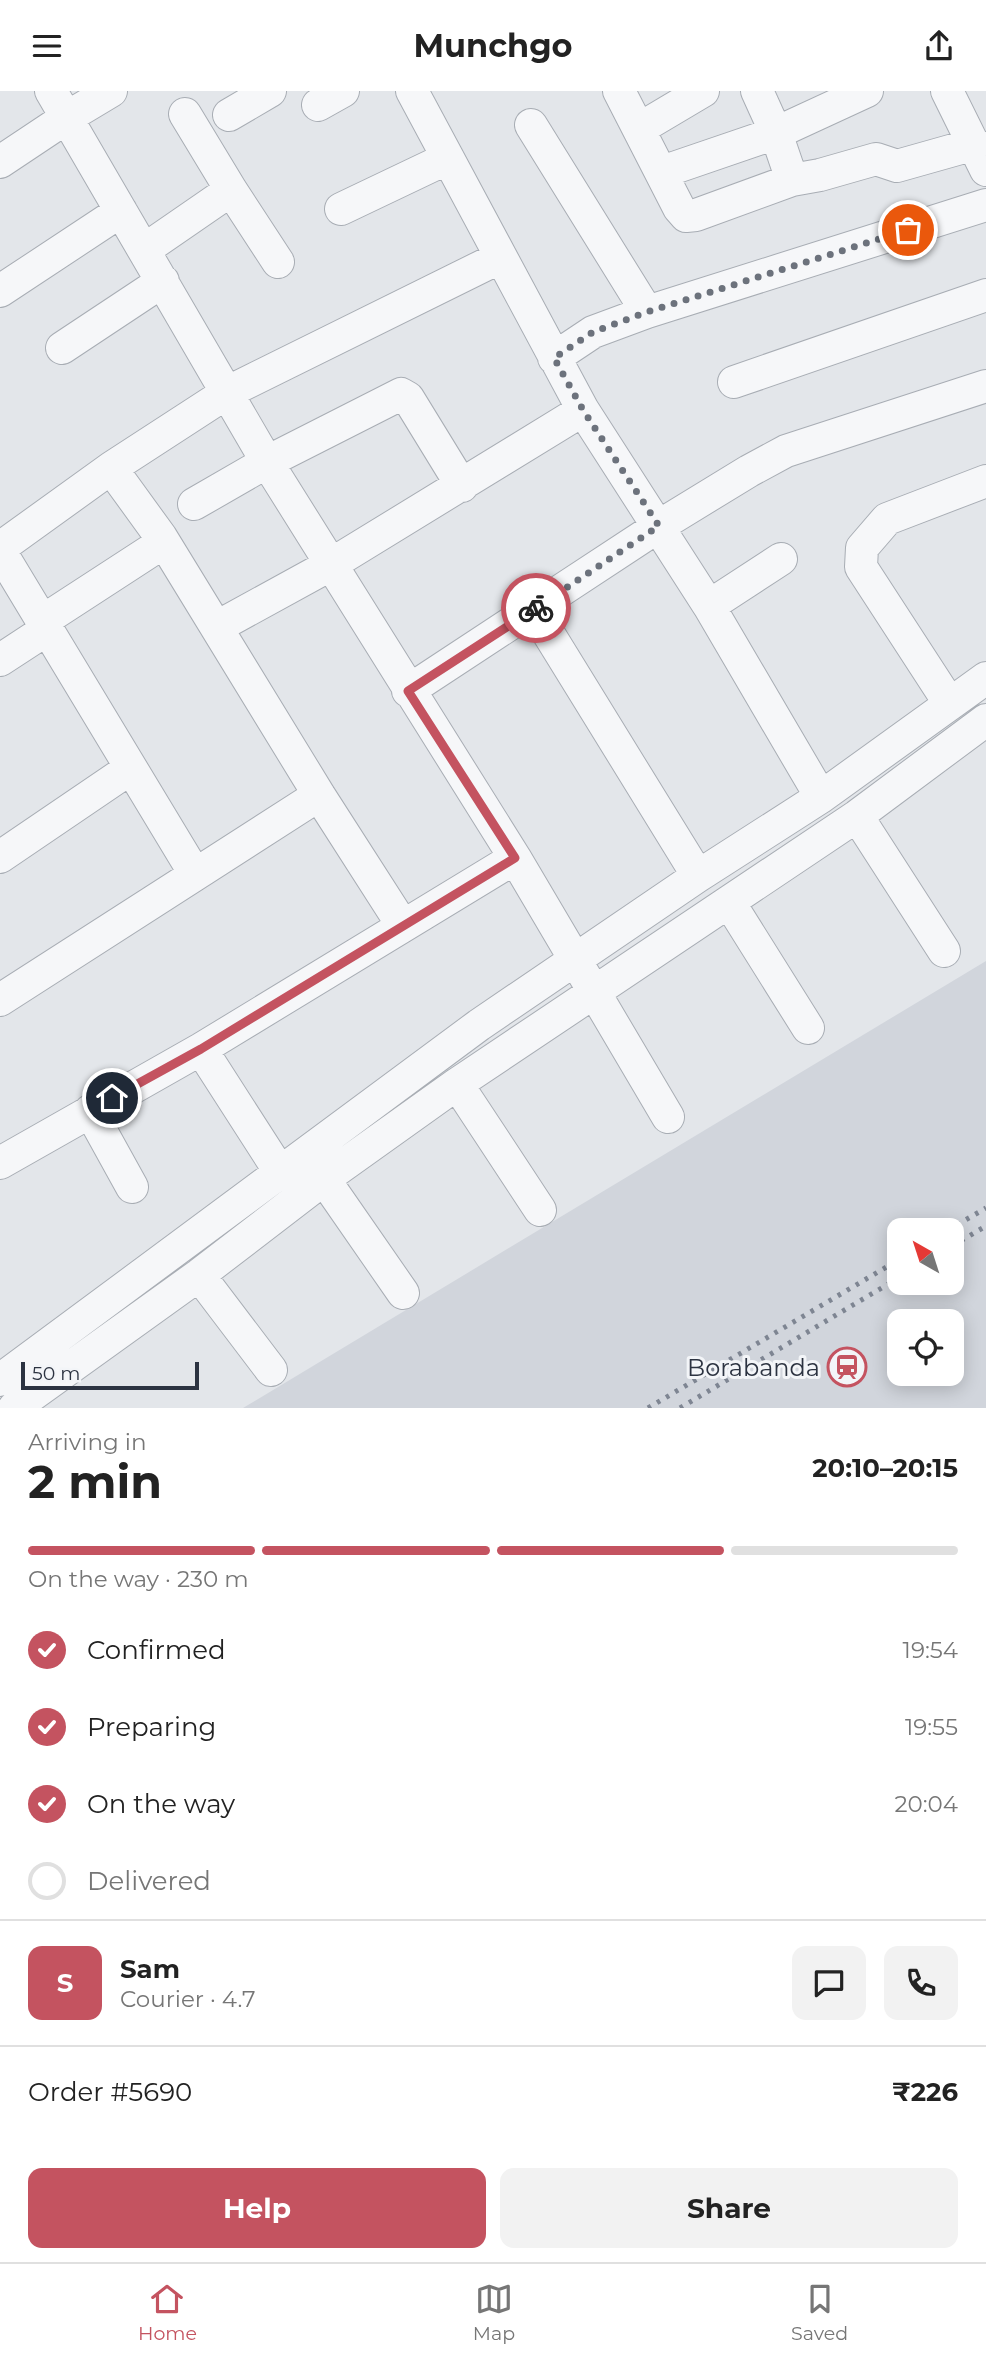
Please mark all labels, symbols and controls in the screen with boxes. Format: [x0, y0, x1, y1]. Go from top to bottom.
text: Munchgo [413, 26, 573, 65]
icon: menu [28, 27, 66, 65]
icon: share [920, 27, 958, 65]
pin [878, 200, 938, 260]
icon: bag [889, 211, 927, 249]
courier [501, 573, 571, 643]
icon: bike [517, 589, 555, 627]
pin [82, 1068, 142, 1128]
icon: home [93, 1079, 131, 1117]
north arrow [887, 1218, 964, 1295]
map controls [887, 1218, 964, 1386]
button: locate [887, 1309, 964, 1386]
station icon: Borabanda [826, 1346, 868, 1388]
place label: Borabanda [687, 1353, 820, 1382]
scale bar [21, 1359, 200, 1391]
text: 50 m [32, 1362, 80, 1385]
text: Arriving in [28, 1428, 147, 1456]
text: 20:10–20:15 [812, 1452, 958, 1484]
text: 2 min [28, 1453, 162, 1510]
text: On the way · 230 m [28, 1565, 249, 1593]
icon: check [28, 1631, 66, 1669]
text: Confirmed [87, 1634, 226, 1666]
text: 19:54 [903, 1636, 958, 1664]
icon: check [28, 1708, 66, 1746]
text: Preparing [87, 1711, 216, 1743]
text: 19:55 [905, 1713, 958, 1741]
icon: check [28, 1785, 66, 1823]
text: On the way [87, 1788, 235, 1820]
text: 20:04 [894, 1790, 958, 1818]
text: Delivered [87, 1865, 211, 1897]
button: chat [792, 1946, 866, 2020]
button: phone [884, 1946, 958, 2020]
text: Sam [120, 1953, 180, 1985]
text: S [57, 1967, 73, 1999]
text: Courier · 4.7 [120, 1985, 256, 2013]
text: Order #5690 [28, 2076, 192, 2108]
text: ₹226 [892, 2076, 958, 2108]
button: Help [28, 2168, 486, 2248]
button: Share [500, 2168, 958, 2248]
tab: Home [138, 2280, 197, 2345]
tab: Map [473, 2280, 515, 2345]
tab: Saved [791, 2280, 848, 2345]

